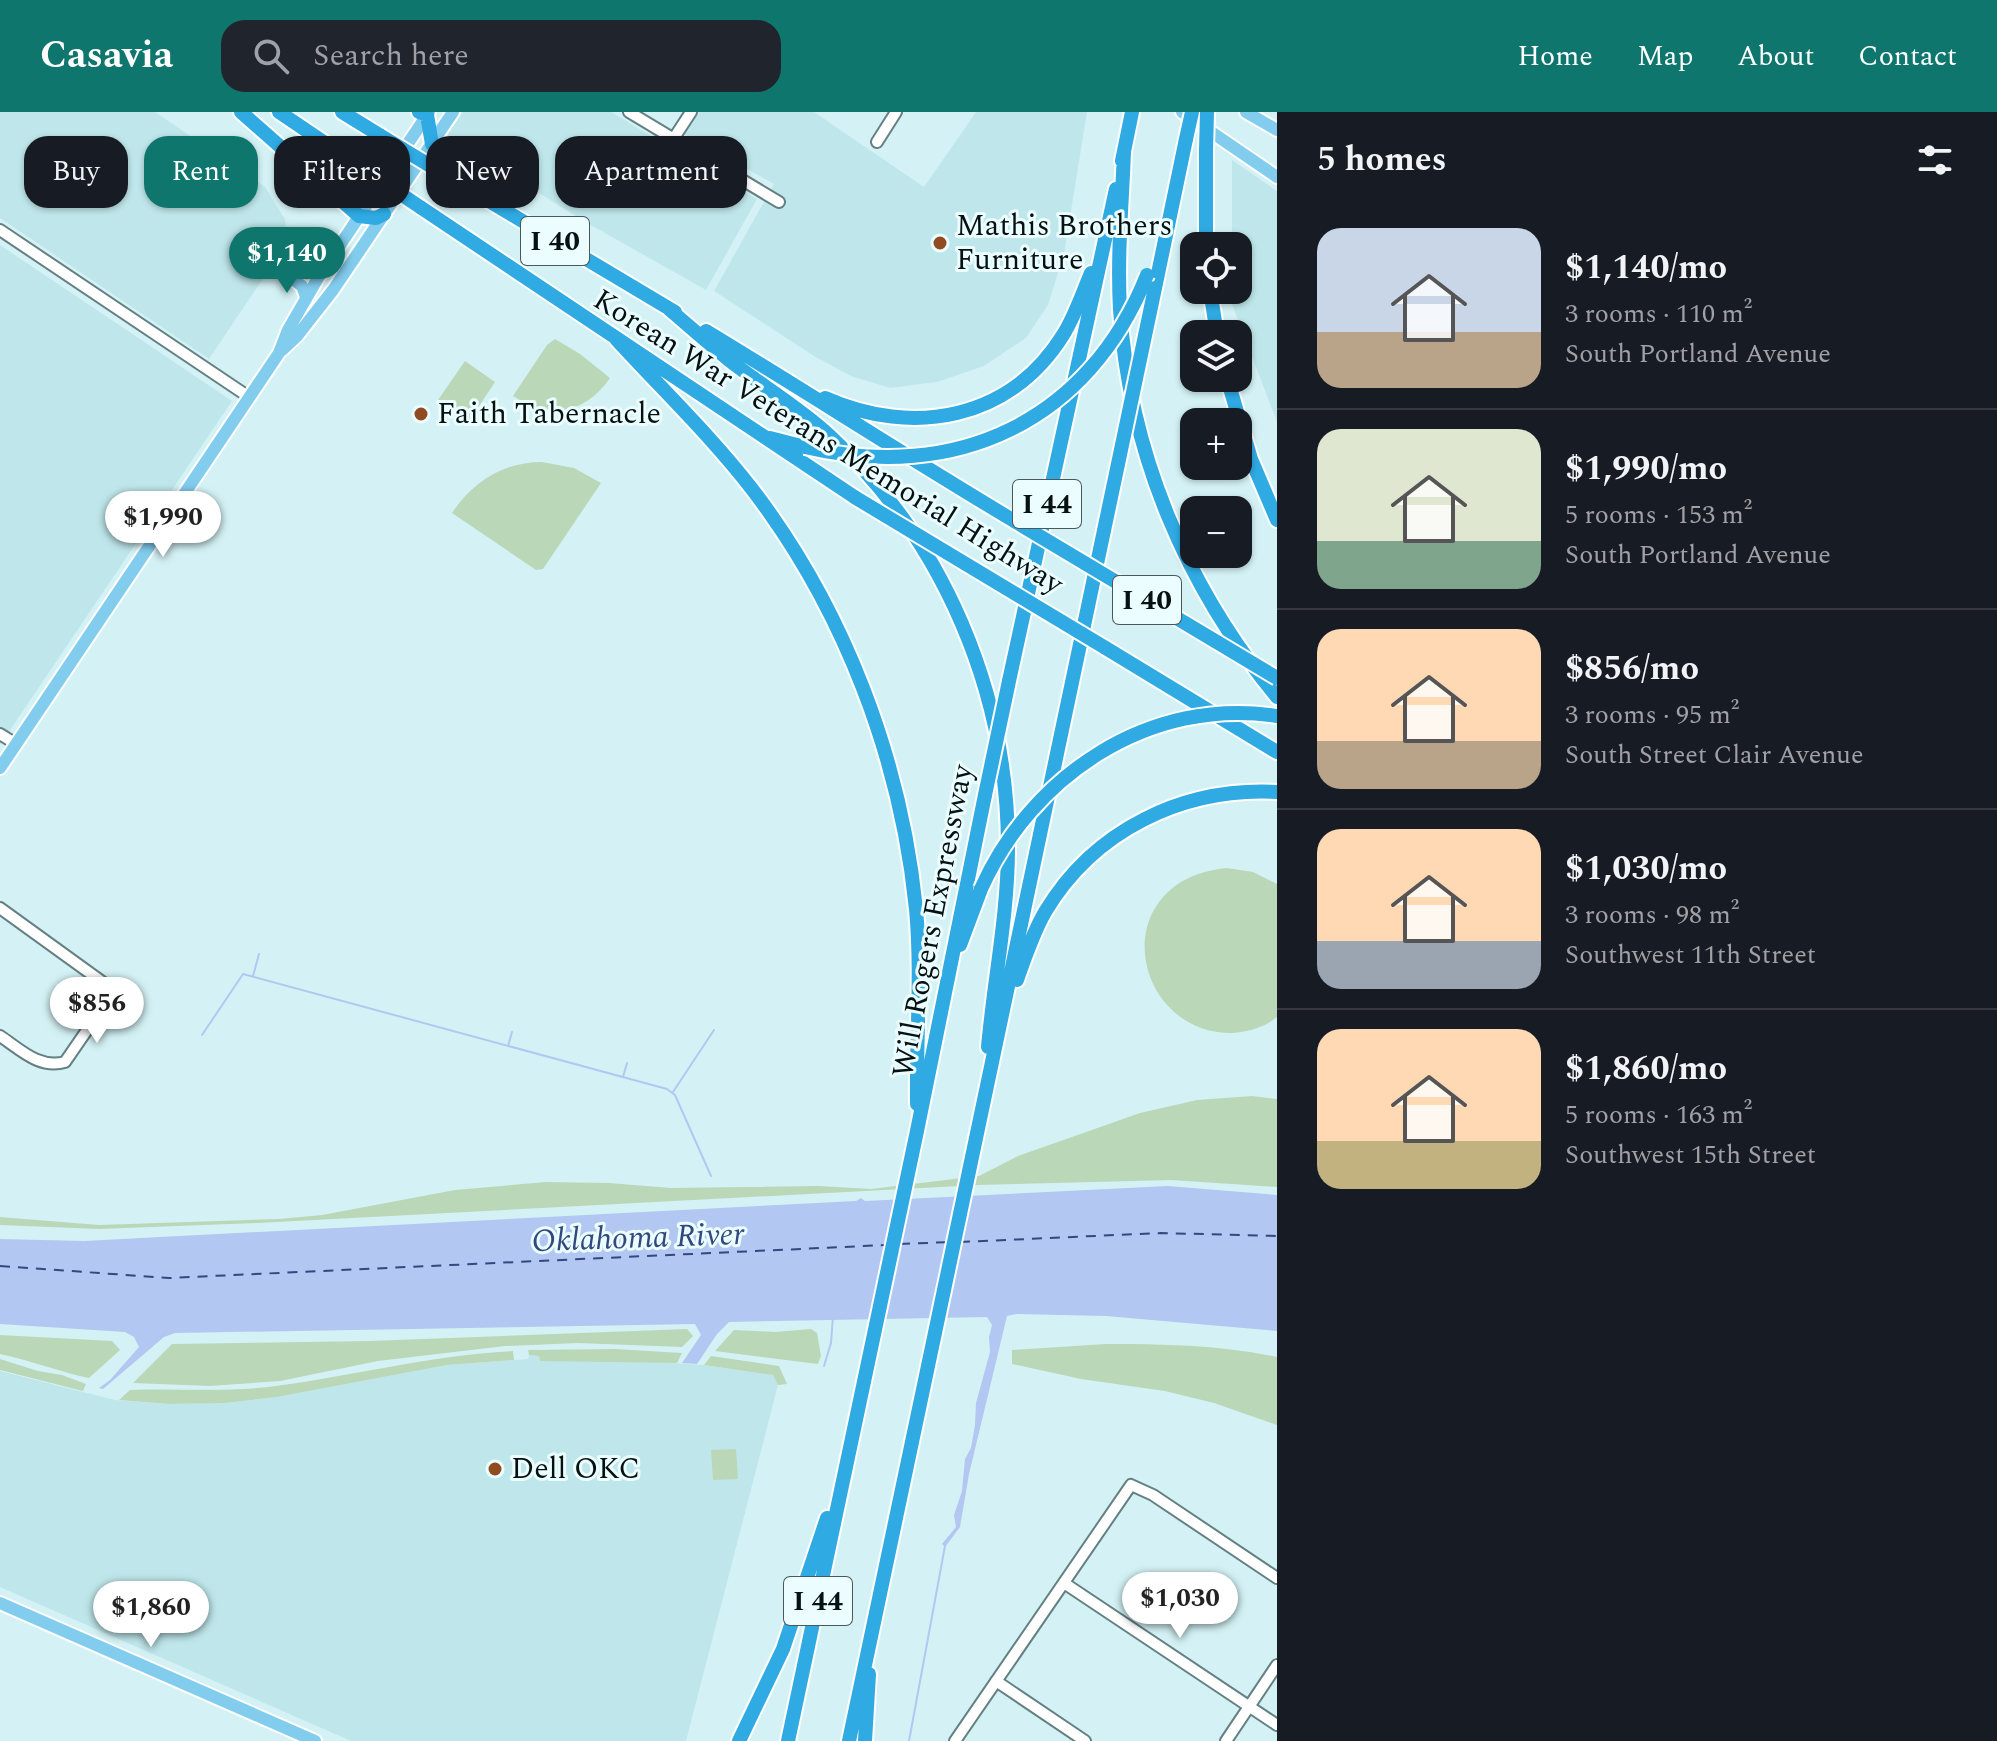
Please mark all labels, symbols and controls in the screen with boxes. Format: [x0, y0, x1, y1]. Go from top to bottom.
search box [221, 20, 781, 92]
text: Casavia [40, 27, 173, 85]
text: Search here [313, 33, 469, 79]
icon: search [249, 34, 293, 78]
text: Home [1517, 35, 1593, 78]
text: Map [1637, 35, 1693, 78]
text: About [1737, 35, 1814, 78]
text: Contact [1858, 35, 1957, 78]
text: 5 homes [1317, 134, 1447, 186]
chip: Buy [24, 136, 128, 208]
chip: Rent [144, 136, 258, 208]
chip: Filters [274, 136, 410, 208]
chip: New [426, 136, 539, 208]
chip: Apartment [555, 136, 747, 208]
icon: filters [1913, 138, 1957, 182]
place label: Mathis Brothers Furniture [956, 203, 1173, 283]
road number: I 40 [521, 217, 589, 265]
pin: $1,140 [222, 227, 352, 295]
map controls [1180, 232, 1252, 568]
button: locate [1180, 232, 1252, 304]
text: $1,140 [247, 233, 327, 273]
marker: Mathis Brothers Furniture [931, 234, 949, 252]
text: $1,140/mo [1565, 242, 1727, 294]
icon: home [1381, 260, 1477, 356]
street label: Korean War Veterans Memorial Highway [584, 277, 1074, 607]
text: 3 rooms · 110 m² [1565, 294, 1752, 334]
button: layers [1180, 320, 1252, 392]
text: South Portland Avenue [1565, 334, 1831, 374]
place label: Faith Tabernacle [437, 391, 661, 437]
marker: Faith Tabernacle [412, 405, 430, 423]
button: + [1180, 408, 1252, 480]
text: $1,990/mo [1565, 443, 1727, 495]
icon: home [1381, 461, 1477, 557]
road number: I 44 [1013, 480, 1081, 528]
pin: $1,990 [98, 491, 228, 559]
text: 5 rooms · 153 m² [1565, 495, 1752, 535]
button: − [1180, 496, 1252, 568]
text: $1,990 [123, 497, 203, 537]
text: South Portland Avenue [1565, 535, 1831, 575]
road number: I 40 [1113, 576, 1181, 624]
text: $856/mo [1565, 643, 1699, 695]
icon: home [1381, 661, 1477, 757]
text: 3 rooms · 95 m² [1565, 695, 1739, 735]
text: South Street Clair Avenue [1565, 735, 1864, 775]
street label: Will Rogers Expressway [880, 759, 986, 1081]
text: $1,030/mo [1565, 843, 1727, 895]
icon: home [1381, 861, 1477, 957]
text: 3 rooms · 98 m² [1565, 895, 1739, 935]
text: Southwest 11th Street [1565, 935, 1816, 975]
pin: $856 [50, 977, 144, 1045]
text: $856 [68, 983, 126, 1023]
text: $1,860/mo [1565, 1043, 1727, 1095]
icon: home [1381, 1061, 1477, 1157]
text: 5 rooms · 163 m² [1565, 1095, 1752, 1135]
text: Southwest 15th Street [1565, 1135, 1816, 1175]
water label: Oklahoma River [531, 1210, 746, 1266]
place label: Dell OKC [511, 1446, 640, 1492]
marker: Dell OKC [486, 1460, 504, 1478]
pin: $1,030 [1115, 1572, 1245, 1640]
road number: I 44 [784, 1577, 852, 1625]
text: $1,030 [1140, 1578, 1220, 1618]
pin: $1,860 [86, 1581, 216, 1649]
text: $1,860 [111, 1587, 191, 1627]

